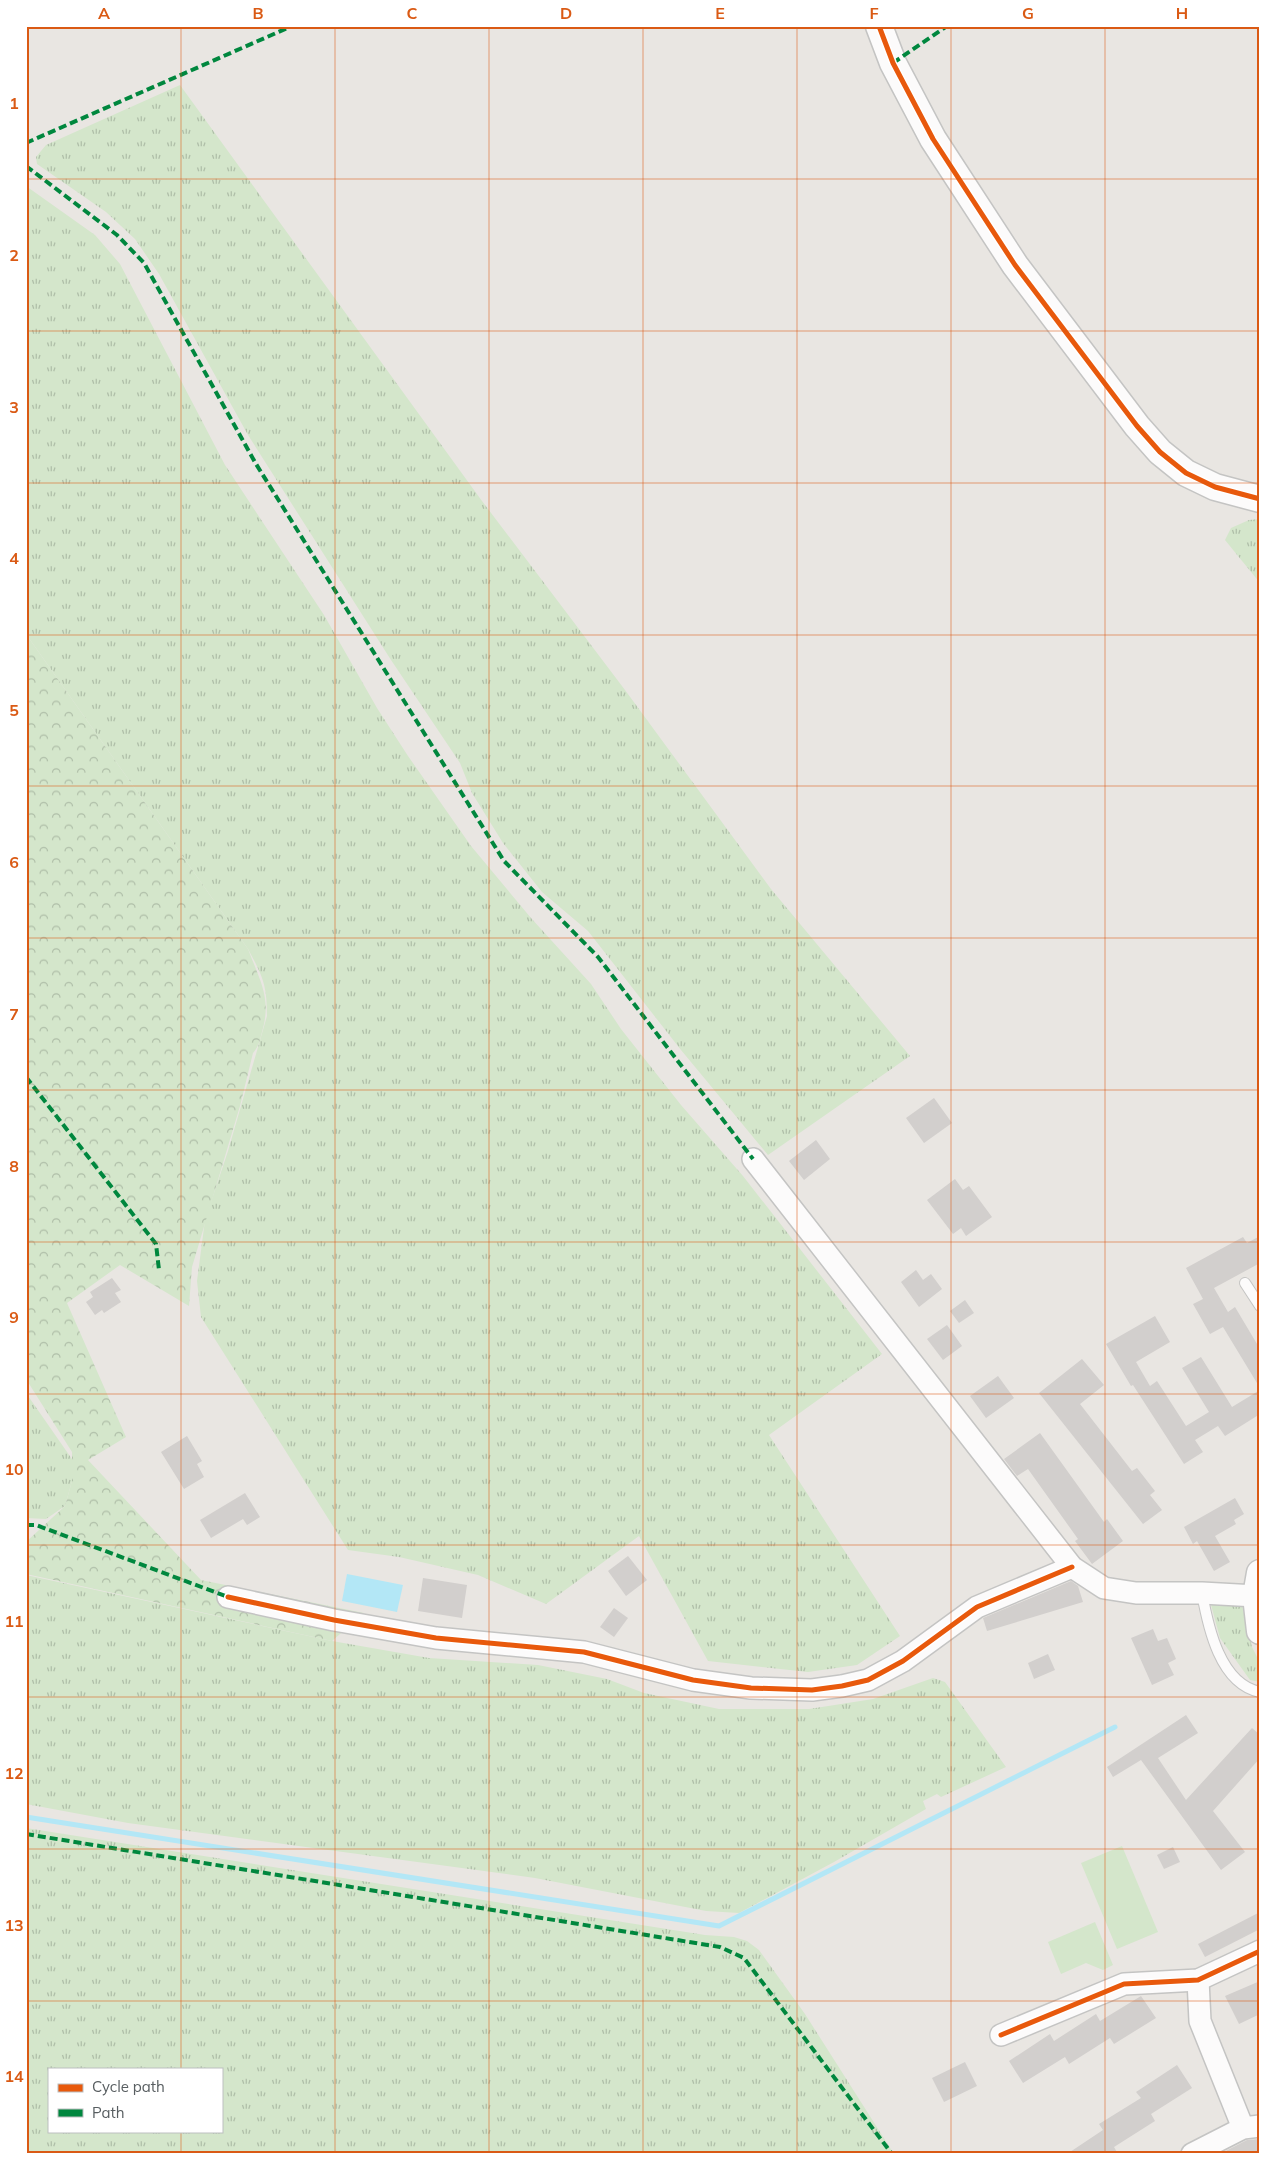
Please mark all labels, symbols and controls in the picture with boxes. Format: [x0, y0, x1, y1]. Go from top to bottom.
text: A [98, 3, 110, 23]
text: B [252, 3, 264, 23]
text: C [407, 3, 418, 23]
text: D [560, 3, 572, 23]
text: E [715, 3, 725, 23]
text: F [869, 3, 879, 23]
text: G [1022, 3, 1034, 23]
text: H [1176, 3, 1188, 23]
text: 1 [9, 93, 19, 113]
text: 2 [9, 245, 19, 265]
text: 3 [9, 397, 19, 417]
text: 4 [9, 548, 19, 568]
text: 5 [9, 700, 19, 720]
text: 6 [9, 852, 19, 872]
text: 7 [9, 1004, 19, 1024]
text: 8 [9, 1156, 19, 1176]
text: 9 [9, 1307, 19, 1327]
text: 10 [4, 1459, 24, 1479]
text: 11 [4, 1611, 24, 1631]
text: 12 [4, 1763, 24, 1783]
text: 13 [4, 1915, 24, 1935]
text: 14 [4, 2066, 24, 2086]
legend [48, 2068, 222, 2132]
text: Cycle path [92, 2077, 165, 2096]
text: Path [92, 2103, 124, 2122]

